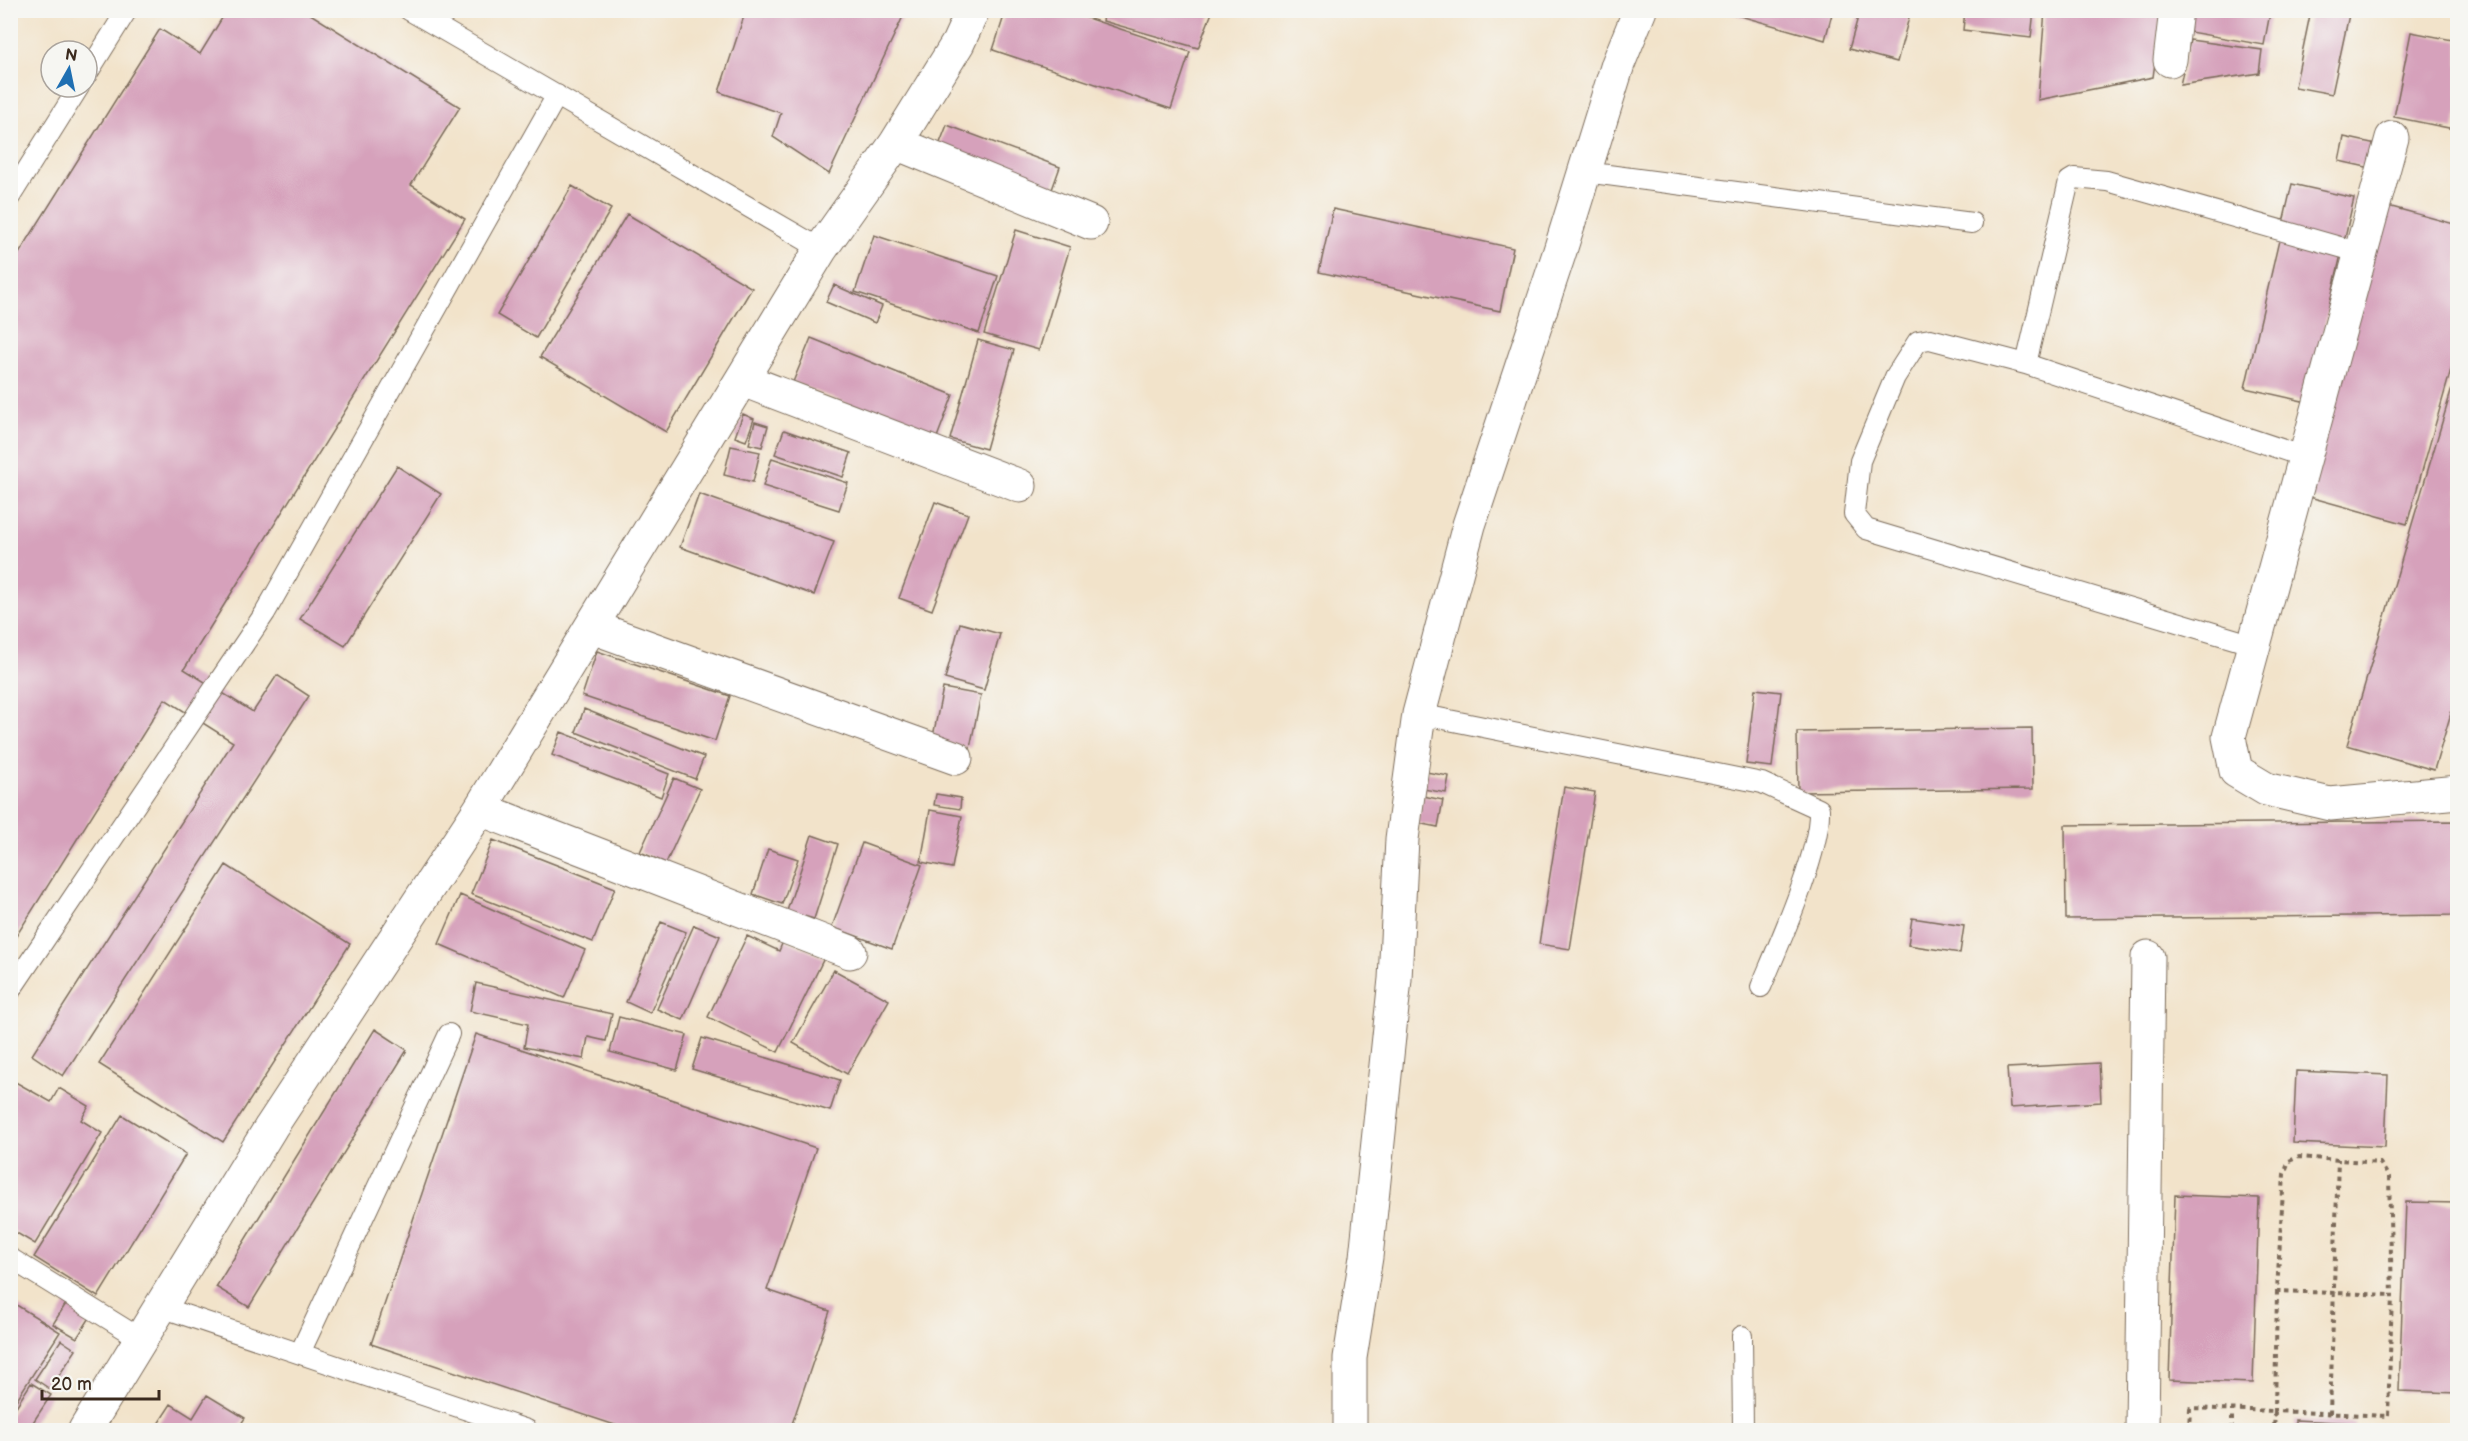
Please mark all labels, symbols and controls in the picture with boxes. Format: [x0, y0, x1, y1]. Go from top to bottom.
north arrow [39, 39, 99, 99]
text: N [64, 45, 79, 66]
scale bar [42, 1363, 159, 1401]
text: 20 m [51, 1374, 92, 1395]

